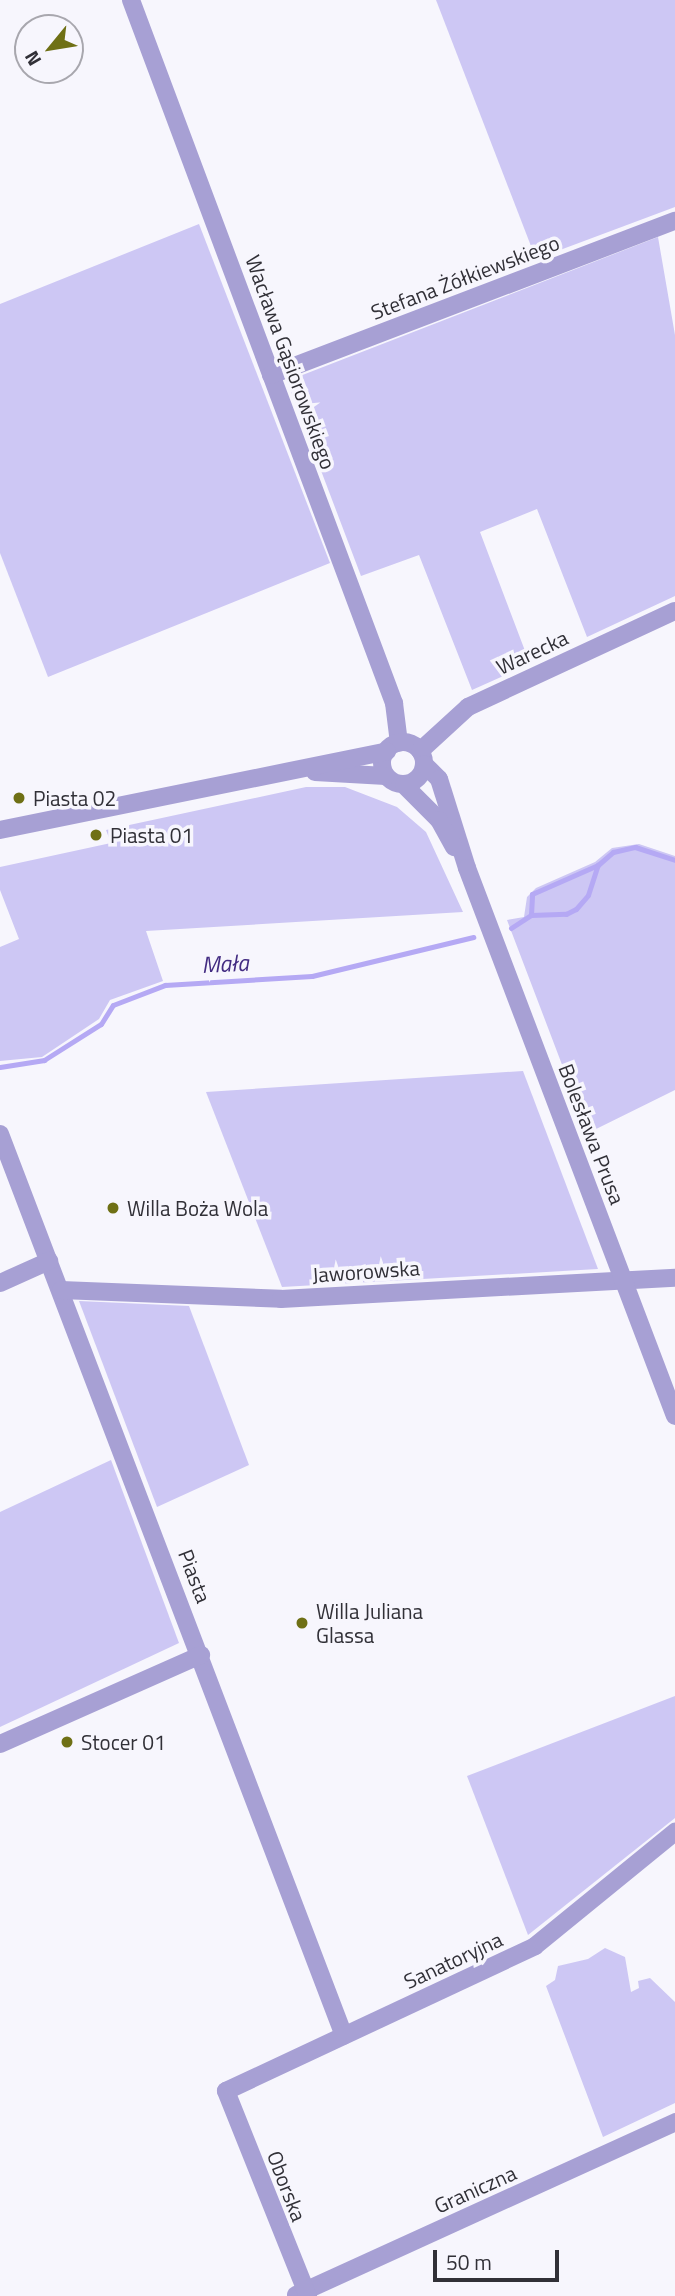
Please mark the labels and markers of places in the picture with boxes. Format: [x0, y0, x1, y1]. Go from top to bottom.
place label: Piasta 02 [33, 785, 116, 811]
marker: Piasta 02 [11, 790, 27, 806]
place label: Piasta 01 [110, 822, 193, 848]
marker: Piasta 01 [88, 827, 104, 843]
place label: Willa Boża Wola [127, 1195, 268, 1221]
marker: Willa Boża Wola [105, 1200, 121, 1216]
place label: Willa Juliana Glassa [316, 1598, 423, 1648]
marker: Willa Juliana Glassa [294, 1615, 310, 1631]
place label: Stocer 01 [81, 1729, 166, 1755]
marker: Stocer 01 [59, 1734, 75, 1750]

